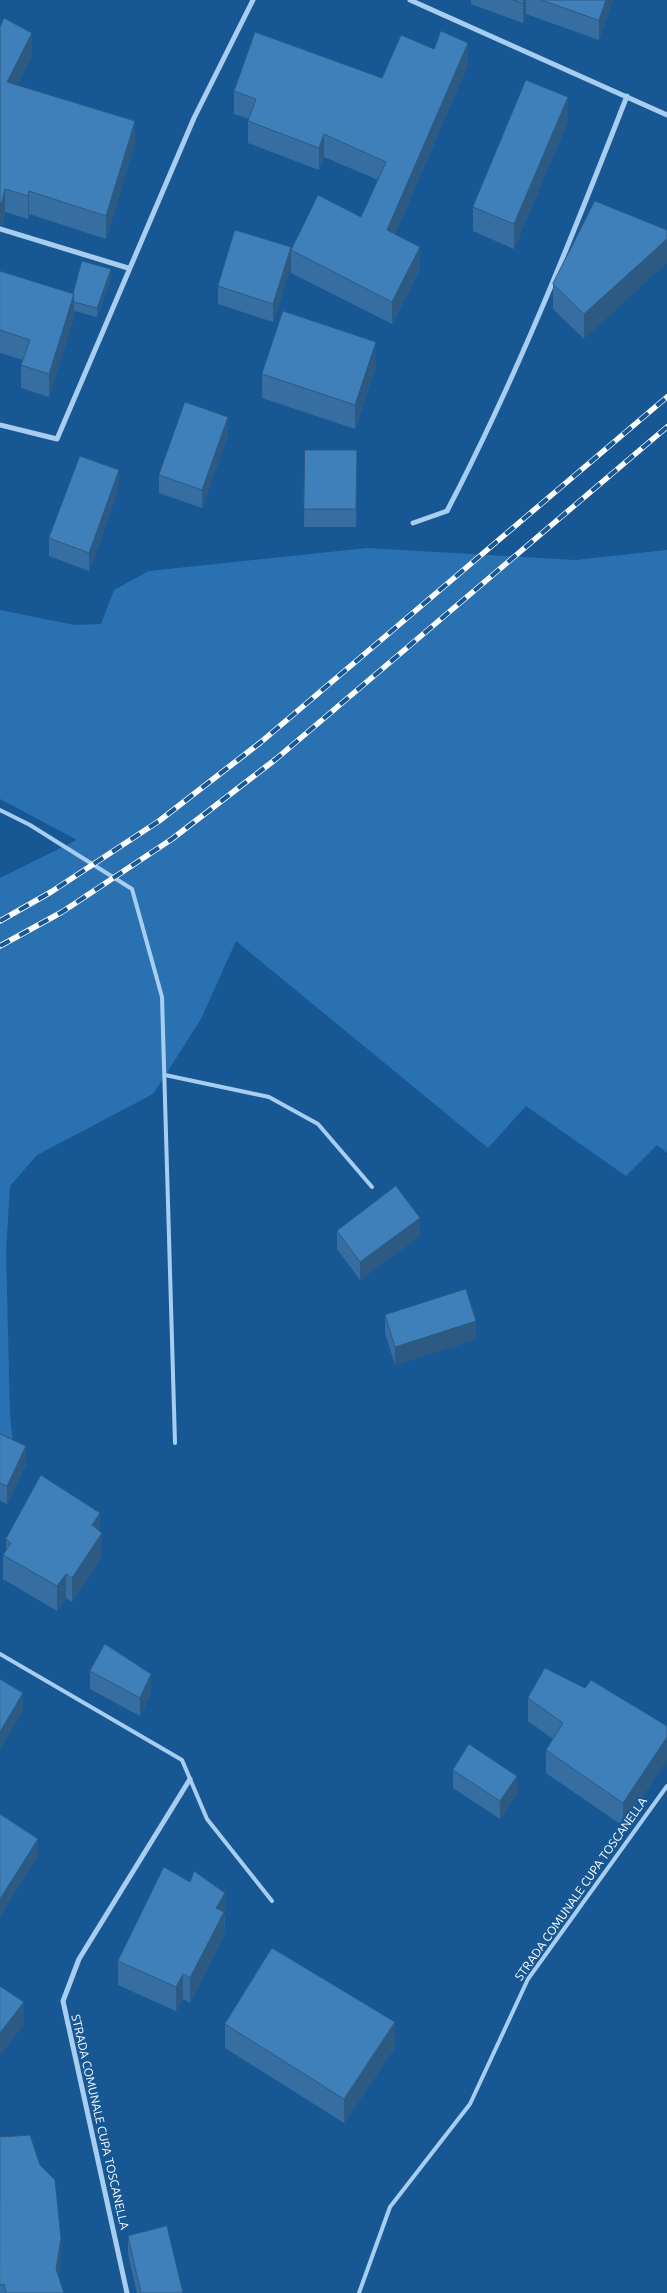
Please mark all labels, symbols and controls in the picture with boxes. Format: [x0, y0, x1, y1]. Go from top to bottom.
street label: STRADA COMUNALE CUPA TOSCANELLA [512, 1795, 650, 1983]
street label: STRADA COMUNALE CUPA TOSCANELLA [68, 2013, 132, 2231]

